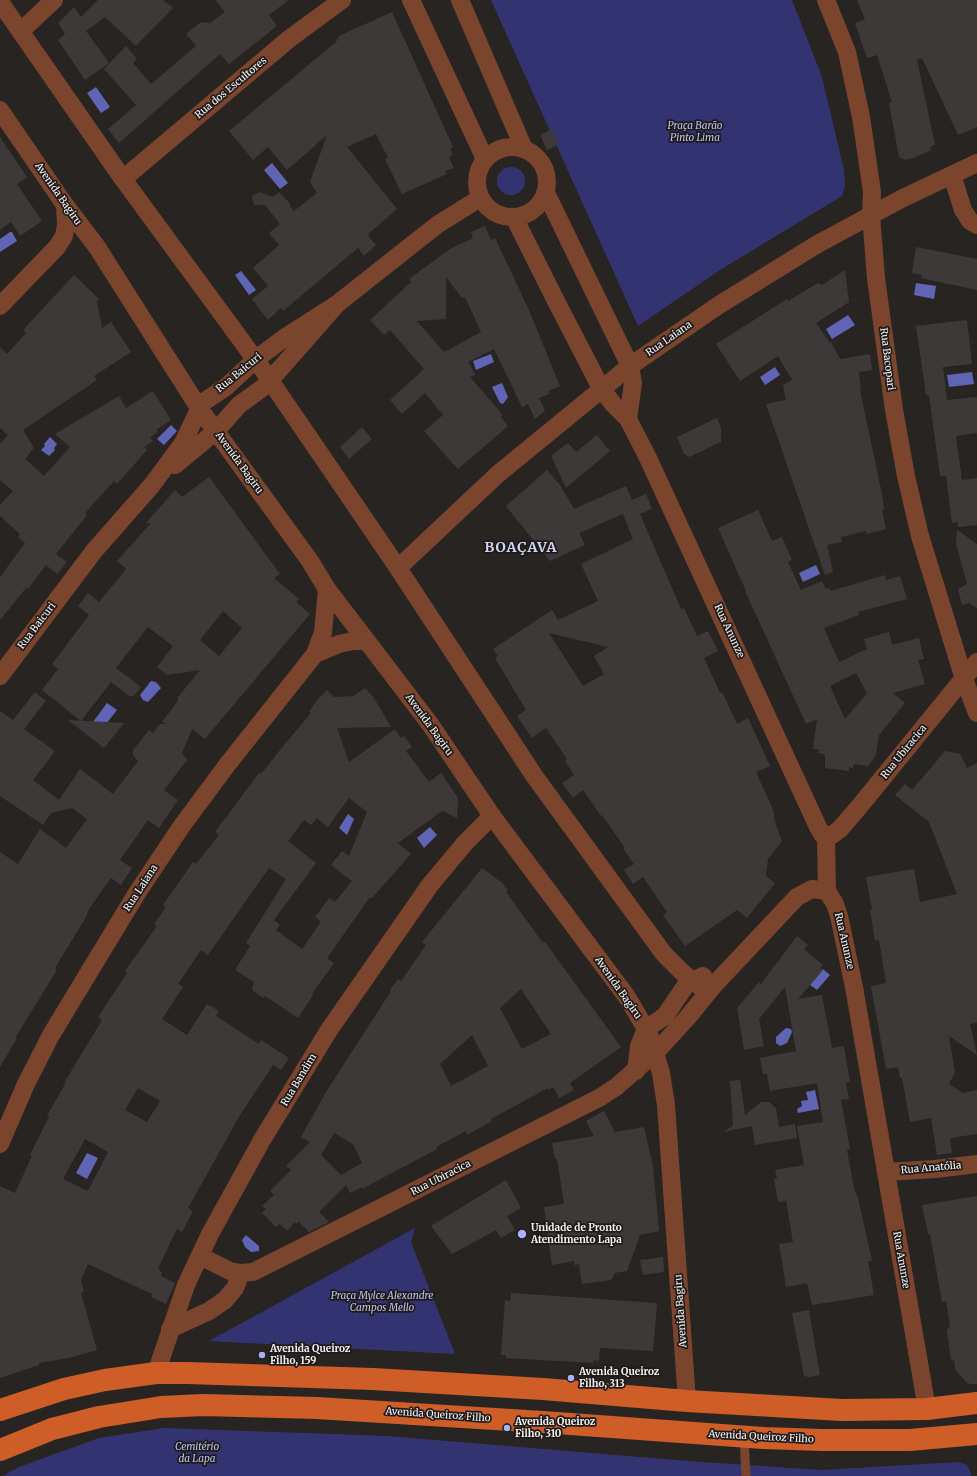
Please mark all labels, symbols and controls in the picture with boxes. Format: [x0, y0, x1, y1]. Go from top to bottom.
street label: Rua dos Escultores [193, 55, 269, 121]
park label: Praça Barão Pinto Lima [667, 120, 723, 144]
street label: Avenida Bagiru [32, 160, 84, 228]
street label: Rua Laiana [644, 319, 694, 359]
street label: Rua Bacopari [877, 327, 897, 391]
street label: Rua Baicuri [214, 351, 264, 395]
street label: Avenida Bagiru [213, 430, 265, 496]
district label: BOAÇAVA [485, 540, 557, 556]
street label: Rua Baicuri [16, 600, 58, 652]
street label: Rua Anunze [711, 602, 747, 660]
street label: Avenida Bagiru [403, 692, 455, 758]
street label: Rua Ubiracica [879, 723, 929, 781]
street label: Rua Laiana [121, 862, 161, 914]
street label: Rua Anunze [832, 911, 856, 971]
street label: Avenida Bagiru [592, 954, 644, 1022]
street label: Rua Bandim [279, 1052, 319, 1108]
street label: Rua Ubiracica [409, 1158, 473, 1198]
street label: Rua Anatólia [900, 1159, 962, 1177]
place label: Unidade de Pronto Atendimento Lapa [531, 1222, 622, 1246]
marker: Unidade de Pronto Atendimento Lapa [516, 1228, 528, 1240]
street label: Rua Anunze [890, 1230, 912, 1290]
street label: Avenida Bagiru [672, 1274, 690, 1348]
park label: Praça Mylce Alexandre Campos Mello [331, 1290, 433, 1314]
place label: Avenida Queiroz Filho, 159 [270, 1343, 350, 1366]
marker: Avenida Queiroz Filho, 159 [257, 1350, 267, 1360]
place label: Avenida Queiroz Filho, 313 [579, 1366, 659, 1390]
marker: Avenida Queiroz Filho, 313 [566, 1373, 576, 1383]
street label: Avenida Queiroz Filho [385, 1405, 491, 1425]
place label: Avenida Queiroz Filho, 310 [515, 1416, 595, 1440]
marker: Avenida Queiroz Filho, 310 [502, 1423, 512, 1433]
street label: Avenida Queiroz Filho [708, 1428, 814, 1446]
park label: Cemitério da Lapa [175, 1441, 219, 1464]

